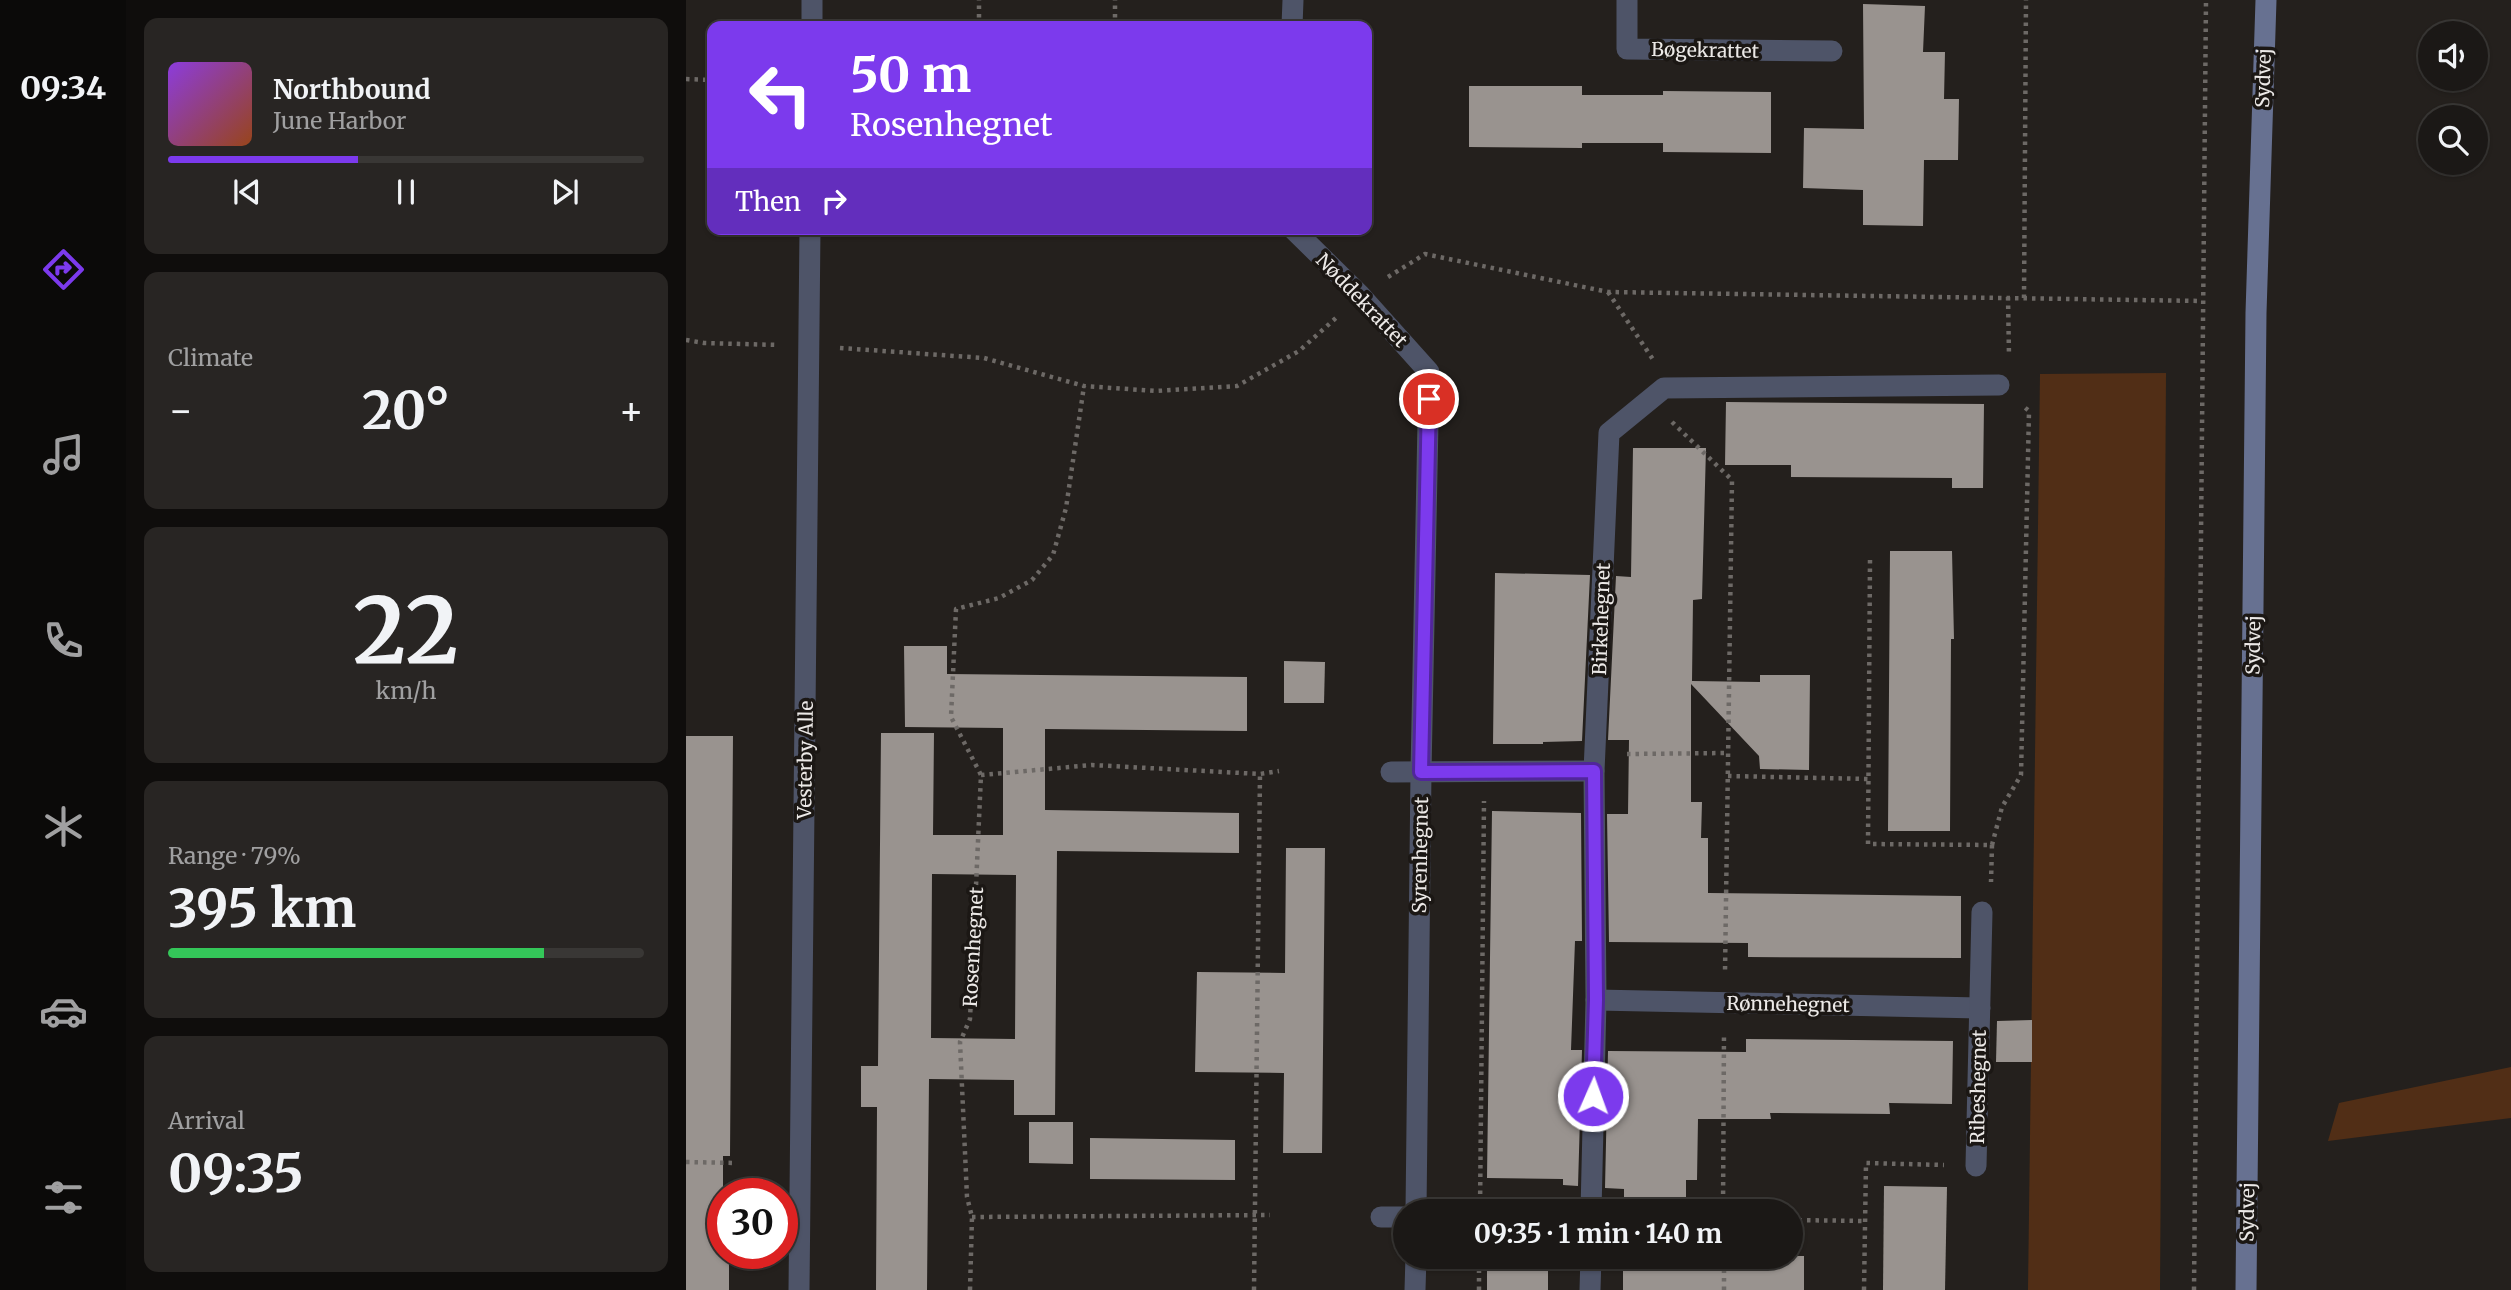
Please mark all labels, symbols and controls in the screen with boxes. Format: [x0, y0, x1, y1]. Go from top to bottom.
map controls [2418, 21, 2488, 175]
button: sound [2418, 21, 2488, 91]
street label: Bøgekrattet [1651, 37, 1760, 63]
text: 50 m [850, 44, 971, 105]
street label: Sydvej [2250, 48, 2276, 108]
icon: left [735, 49, 826, 140]
text: 09:34 [20, 68, 106, 108]
text: Northbound [273, 73, 431, 106]
text: Rosenhegnet [850, 105, 1052, 145]
button: search [2418, 105, 2488, 175]
text: June Harbor [273, 106, 406, 135]
icon: previous [228, 173, 266, 211]
icon: pause [387, 173, 425, 211]
icon: next [546, 173, 584, 211]
icon: right [815, 182, 853, 220]
text: Then [735, 185, 801, 218]
icon: directions [39, 245, 88, 294]
street label: Nøddekrattet [1311, 248, 1413, 352]
text: Climate [168, 343, 253, 372]
pin [1399, 369, 1459, 429]
text: 20° [362, 378, 450, 443]
icon: arrive [1410, 380, 1448, 418]
text: − [168, 387, 193, 434]
text: + [619, 387, 644, 434]
icon: music [39, 430, 88, 479]
street label: Birkehegnet [1587, 562, 1615, 676]
text: 22 [353, 573, 459, 688]
street label: Sydvej [2240, 615, 2266, 675]
icon: phone [39, 616, 88, 665]
text: km/h [376, 676, 436, 705]
street label: Vesterby Alle [792, 701, 818, 820]
street label: Syrenhegnet [1407, 796, 1433, 914]
icon: climate [39, 802, 88, 851]
text: Range · 79% [168, 841, 301, 870]
text: 395 km [168, 876, 356, 941]
street label: Rosenhegnet [958, 886, 988, 1008]
icon: car [39, 987, 88, 1036]
street label: Rønnehegnet [1726, 991, 1850, 1017]
street label: Ribeshegnet [1965, 1029, 1991, 1144]
position arrow [1556, 1059, 1630, 1133]
text: Arrival [168, 1106, 245, 1135]
text: 09:35 [168, 1141, 304, 1206]
icon: filters [39, 1173, 88, 1222]
speed limit sign: 30 [707, 1178, 798, 1269]
street label: Sydvej [2234, 1182, 2260, 1242]
text: 09:35 · 1 min · 140 m [1474, 1217, 1722, 1250]

